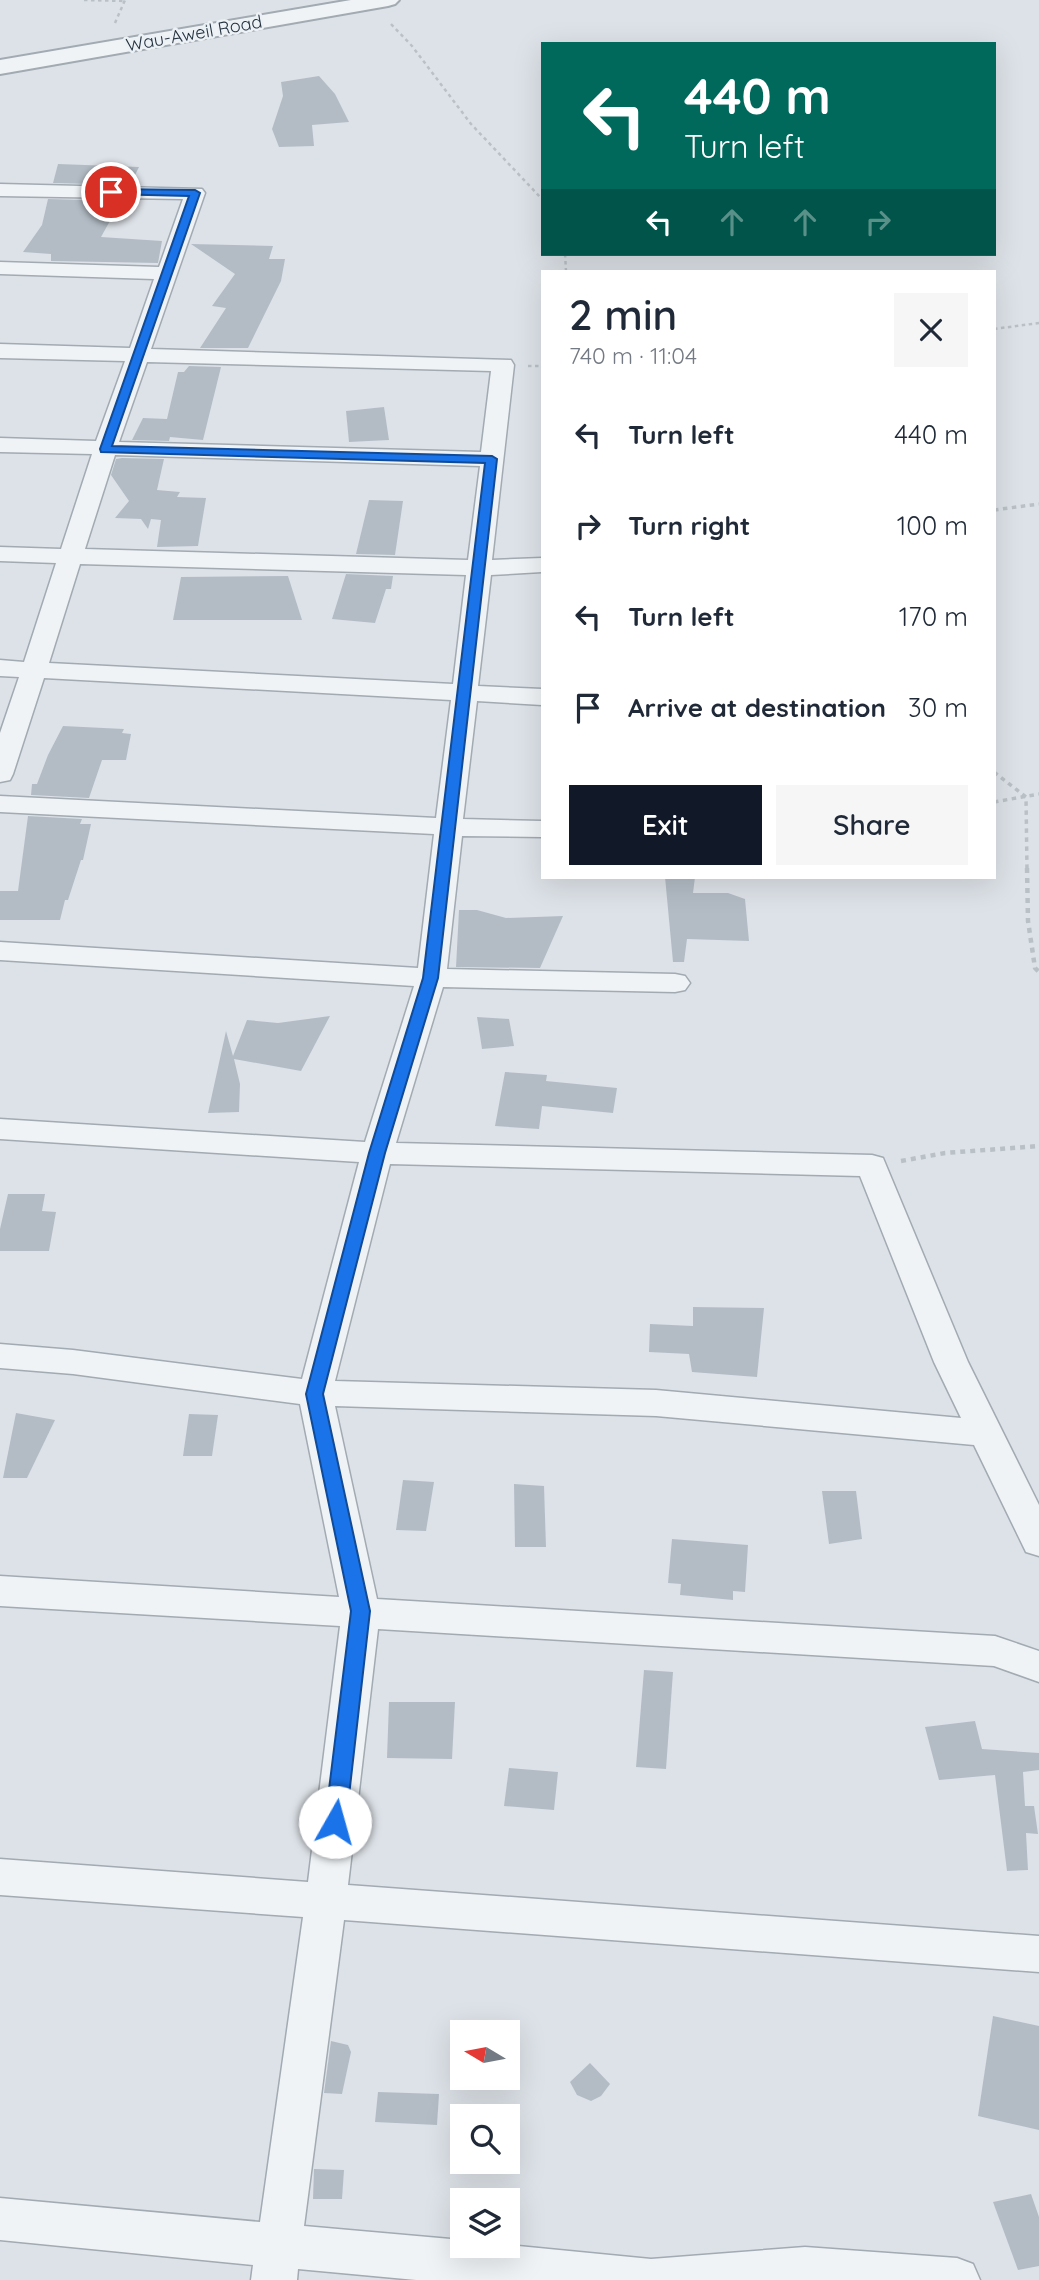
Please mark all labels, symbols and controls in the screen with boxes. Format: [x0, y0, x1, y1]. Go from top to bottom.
street label: Wau-Aweil Road [124, 10, 264, 56]
text: 440 m [684, 65, 831, 126]
icon: left [569, 70, 660, 161]
text: Turn left [684, 126, 805, 166]
pin [81, 162, 141, 222]
icon: arrive [92, 173, 130, 211]
icon: left [640, 203, 678, 241]
icon: ahead [713, 203, 751, 241]
icon: ahead [786, 203, 824, 241]
icon: right [859, 203, 897, 241]
text: 2 min [569, 288, 677, 341]
button: close [894, 293, 968, 367]
text: 740 m · 11:04 [569, 341, 697, 370]
icon: left [569, 416, 607, 454]
text: Turn left [628, 418, 735, 451]
text: 440 m [894, 418, 968, 451]
icon: right [569, 507, 607, 545]
text: Turn right [628, 509, 750, 542]
text: 100 m [897, 509, 968, 542]
icon: left [569, 598, 607, 636]
text: Turn left [628, 600, 735, 633]
text: 170 m [899, 600, 968, 633]
icon: arrive [569, 689, 607, 727]
text: Arrive at destination [628, 691, 886, 724]
text: 30 m [908, 691, 968, 724]
button: Exit [569, 785, 762, 865]
button: Share [776, 785, 968, 865]
position arrow [298, 1785, 372, 1859]
north arrow [450, 2020, 520, 2090]
map controls [450, 2020, 520, 2258]
button: search [450, 2104, 520, 2174]
button: layers [450, 2188, 520, 2258]

